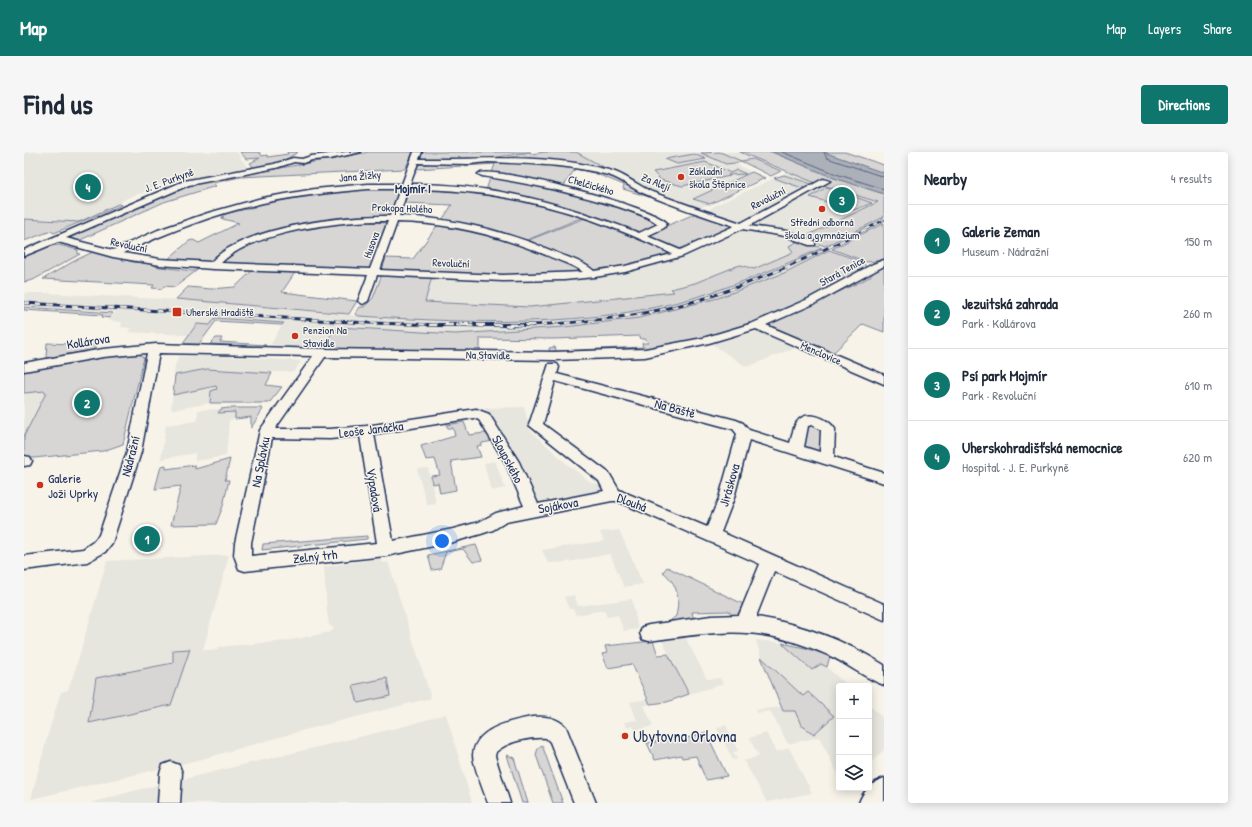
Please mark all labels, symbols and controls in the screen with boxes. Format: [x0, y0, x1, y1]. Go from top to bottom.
text: Map [20, 15, 47, 41]
text: Map [1106, 19, 1126, 38]
text: Layers [1148, 19, 1181, 38]
text: Share [1203, 19, 1232, 38]
text: Find us [24, 85, 93, 123]
button: Directions [1141, 85, 1228, 124]
street label: J. E. Purkyně [143, 164, 196, 195]
place label: Základní škola Štěpnice [689, 164, 747, 191]
street label: Jana Žižky [338, 167, 382, 185]
text: Nearby [924, 167, 967, 190]
text: 4 results [1171, 169, 1212, 187]
street label: Za Alejí [639, 170, 673, 194]
pin: 4 [75, 172, 101, 202]
street label: Chelčického [567, 172, 616, 198]
marker: Základní škola Štěpnice [676, 172, 686, 182]
district label: Mojmír I [395, 180, 431, 197]
street label: Revoluční [748, 183, 788, 213]
pin: 3 [829, 185, 855, 215]
street label: Prokopa Holého [372, 200, 433, 216]
marker: Střední odborná škola a gymnázium [817, 204, 827, 214]
place label: Střední odborná škola a gymnázium [784, 215, 860, 242]
text: Galerie Zeman [962, 221, 1040, 242]
street label: Husova [360, 229, 382, 260]
text: 1 [935, 232, 939, 250]
text: 150 m [1184, 232, 1212, 250]
street label: Revoluční [109, 234, 149, 256]
text: Museum · Nádražní [962, 242, 1049, 260]
street label: Stará Tenice [817, 253, 868, 289]
street label: Revoluční [432, 255, 470, 271]
text: Jezuitská zahrada [962, 293, 1058, 314]
text: 2 [934, 304, 940, 322]
text: 260 m [1183, 304, 1212, 322]
place label: Uherské Hradiště [186, 305, 254, 319]
marker: Uherské Hradiště [171, 306, 183, 318]
text: Park · Kollárova [962, 314, 1036, 332]
place label: Penzion Na Stavidle [303, 323, 348, 350]
street label: Kollárova [65, 329, 111, 353]
marker: Penzion Na Stavidle [290, 331, 300, 341]
street label: Menclovice [798, 338, 844, 368]
street label: Na Stavidle [466, 348, 511, 362]
text: Psí park Mojmír [962, 365, 1047, 386]
text: 3 [934, 376, 940, 394]
text: 610 m [1184, 376, 1212, 394]
text: Park · Revoluční [962, 386, 1036, 404]
pin: 2 [74, 388, 100, 418]
street label: Na Baště [653, 394, 697, 422]
street label: Leoše Janáčka [338, 416, 404, 442]
street label: Sloupského [488, 432, 528, 486]
street label: Nádražní [116, 434, 144, 478]
street label: Na Splávku [246, 435, 274, 489]
text: Uherskohradišťská nemocnice [962, 437, 1123, 458]
text: 4 [935, 448, 939, 466]
text: 620 m [1183, 448, 1212, 466]
text: Hospital · J. E. Purkyně [962, 458, 1069, 476]
street label: Jiráskova [714, 461, 744, 509]
street label: Výpadová [363, 467, 387, 513]
place label: Galerie Joži Uprky [48, 469, 99, 502]
marker: Galerie Joži Uprky [35, 480, 45, 490]
street label: Dlouhá [614, 488, 650, 516]
street label: Sojákova [537, 493, 579, 517]
pin: 1 [134, 524, 160, 554]
your location [432, 531, 452, 551]
street label: Zelný trh [292, 545, 339, 567]
map controls [836, 683, 872, 791]
button: + [836, 683, 872, 719]
button: − [836, 719, 872, 755]
place label: Ubytovna Orlovna [633, 725, 736, 747]
marker: Ubytovna Orlovna [620, 731, 630, 741]
button: layers [836, 755, 872, 791]

